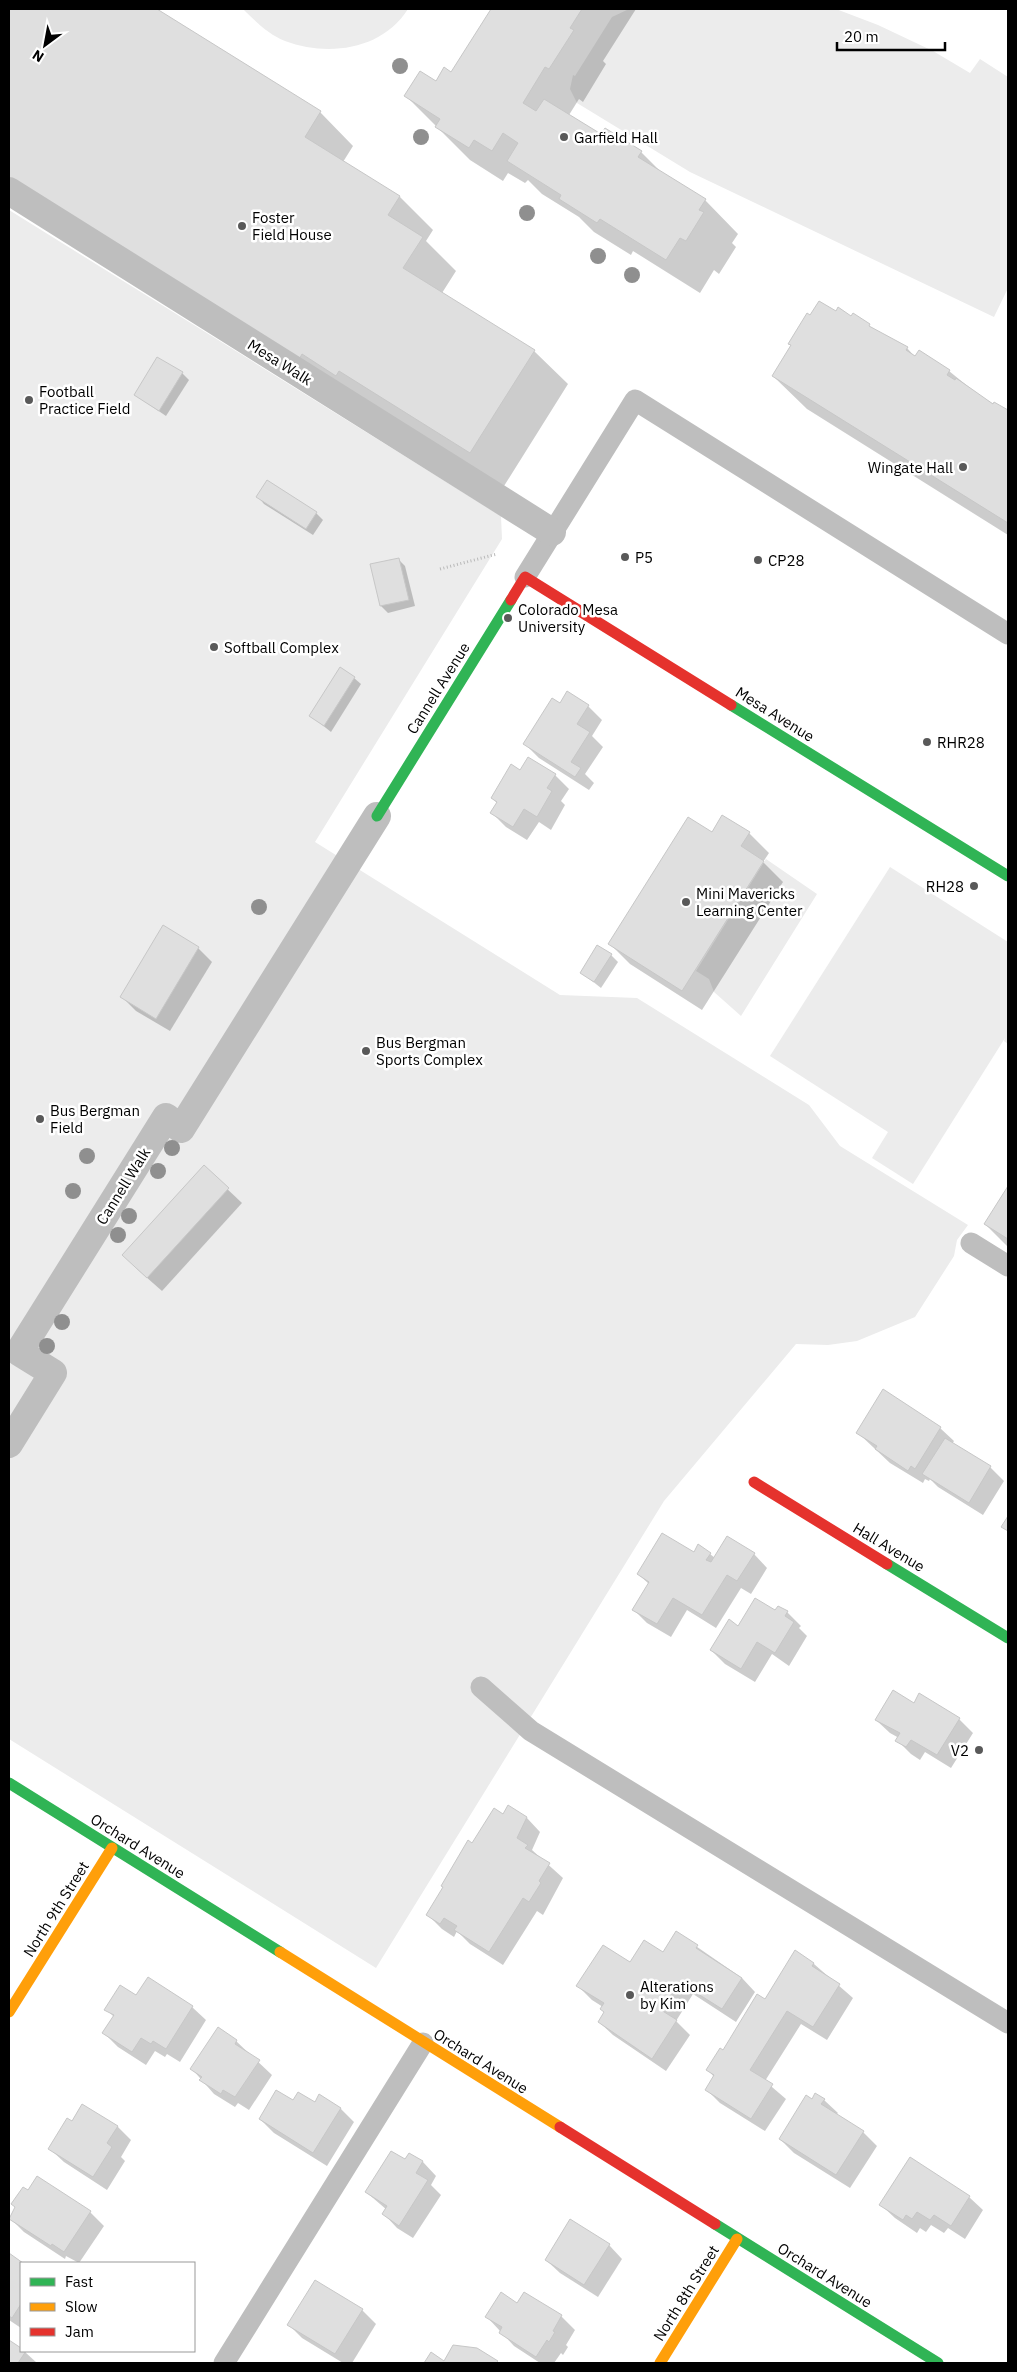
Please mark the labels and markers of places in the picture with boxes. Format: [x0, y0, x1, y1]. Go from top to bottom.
place label: Garfield Hall [574, 128, 658, 147]
marker: Garfield Hall [558, 131, 570, 143]
place label: Foster Field House [252, 208, 332, 244]
marker: Foster Field House [236, 220, 248, 232]
place label: Football Practice Field [39, 382, 130, 418]
marker: Football Practice Field [23, 394, 35, 406]
place label: Wingate Hall [868, 458, 953, 477]
marker: Wingate Hall [957, 461, 969, 473]
place label: P5 [635, 548, 653, 567]
marker: P5 [619, 551, 631, 563]
place label: CP28 [768, 551, 804, 570]
marker: CP28 [752, 554, 764, 566]
place label: Colorado Mesa University [518, 600, 618, 636]
marker: Colorado Mesa University [502, 612, 514, 624]
place label: Softball Complex [224, 638, 339, 657]
marker: Softball Complex [208, 641, 220, 653]
place label: RHR28 [937, 733, 985, 752]
marker: RHR28 [921, 736, 933, 748]
place label: RH28 [926, 877, 964, 896]
marker: RH28 [968, 880, 980, 892]
place label: Mini Mavericks Learning Center [696, 884, 803, 920]
marker: Mini Mavericks Learning Center [680, 896, 692, 908]
place label: Bus Bergman Sports Complex [376, 1033, 483, 1069]
marker: Bus Bergman Sports Complex [360, 1045, 372, 1057]
place label: Bus Bergman Field [50, 1101, 140, 1137]
marker: Bus Bergman Field [34, 1113, 46, 1125]
place label: V2 [951, 1741, 969, 1760]
marker: V2 [973, 1744, 985, 1756]
place label: Alterations by Kim [640, 1977, 714, 2013]
marker: Alterations by Kim [624, 1989, 636, 2001]

